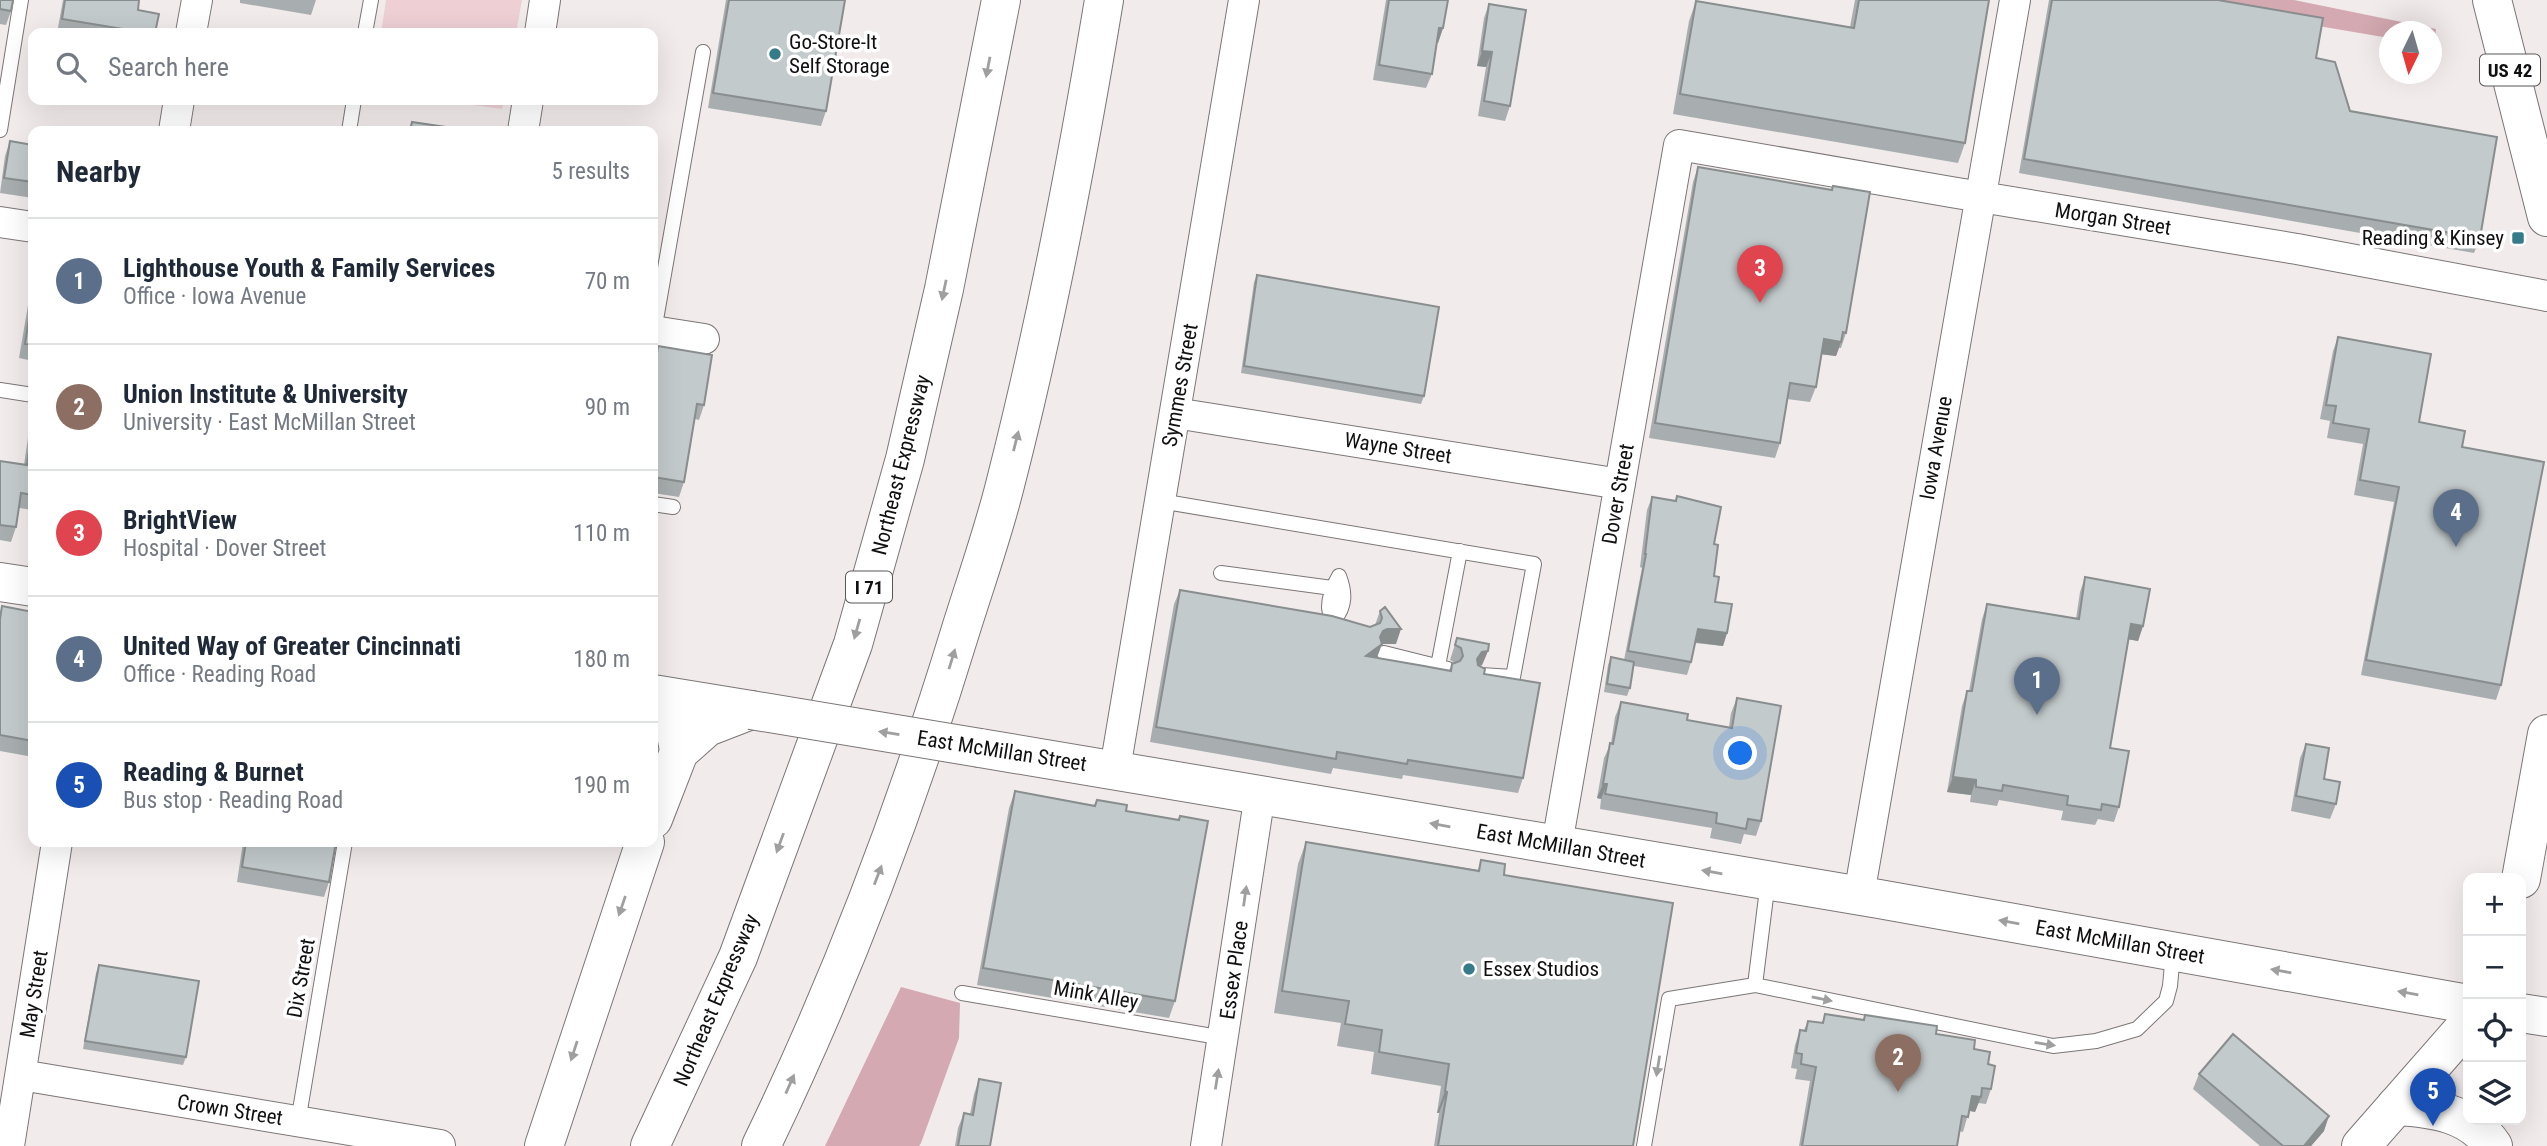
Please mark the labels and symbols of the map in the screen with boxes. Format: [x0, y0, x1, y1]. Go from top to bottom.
north arrow [2379, 21, 2442, 84]
place label: Go-Store-It Self Storage [789, 30, 890, 78]
marker: Go-Store-It Self Storage [767, 46, 783, 62]
road number: US 42 [2480, 54, 2540, 86]
one-way arrow [982, 56, 993, 78]
street label: Morgan Street [2053, 198, 2173, 240]
place label: Reading & Kinsey [2362, 226, 2504, 250]
marker: Reading & Kinsey [2510, 230, 2526, 246]
pin: 3 [1737, 245, 1783, 303]
one-way arrow [938, 279, 949, 301]
street label: Symmes Street [1157, 322, 1203, 448]
street label: Northeast Expressway [867, 372, 935, 558]
street label: Iowa Avenue [1915, 394, 1957, 502]
street label: Wayne Street [1343, 428, 1453, 468]
one-way arrow [1011, 430, 1022, 452]
street label: Dover Street [1597, 442, 1639, 546]
pin: 4 [2433, 489, 2479, 547]
road number: I 71 [846, 572, 892, 602]
one-way arrow [851, 618, 862, 640]
one-way arrow [947, 649, 957, 670]
pin: 1 [2014, 657, 2060, 715]
street label: East McMillan Street [916, 726, 1088, 776]
one-way arrow [878, 727, 900, 738]
your location [1723, 736, 1757, 770]
one-way arrow [1429, 819, 1451, 830]
street label: East McMillan Street [1475, 819, 1647, 873]
one-way arrow [774, 833, 785, 854]
one-way arrow [873, 864, 884, 885]
one-way arrow [1701, 866, 1723, 877]
one-way arrow [1239, 885, 1250, 907]
one-way arrow [616, 896, 627, 917]
street label: Northeast Expressway [669, 910, 763, 1090]
street label: East McMillan Street [2034, 915, 2206, 969]
one-way arrow [1998, 916, 2020, 927]
street label: Essex Place [1215, 919, 1253, 1021]
street label: Dix Street [282, 936, 320, 1020]
street label: May Street [15, 948, 53, 1040]
place label: Essex Studios [1483, 957, 1599, 981]
marker: Essex Studios [1461, 961, 1477, 977]
one-way arrow [2270, 965, 2292, 976]
street label: Mink Alley [1052, 976, 1140, 1014]
one-way arrow [2397, 988, 2419, 999]
one-way arrow [1811, 993, 1833, 1004]
pin: 2 [1875, 1034, 1921, 1092]
one-way arrow [2034, 1039, 2056, 1050]
one-way arrow [569, 1041, 579, 1062]
one-way arrow [1652, 1055, 1663, 1077]
one-way arrow [1212, 1068, 1223, 1090]
pin: 5 [2410, 1068, 2456, 1126]
one-way arrow [784, 1074, 796, 1094]
street label: Crown Street [176, 1090, 284, 1130]

